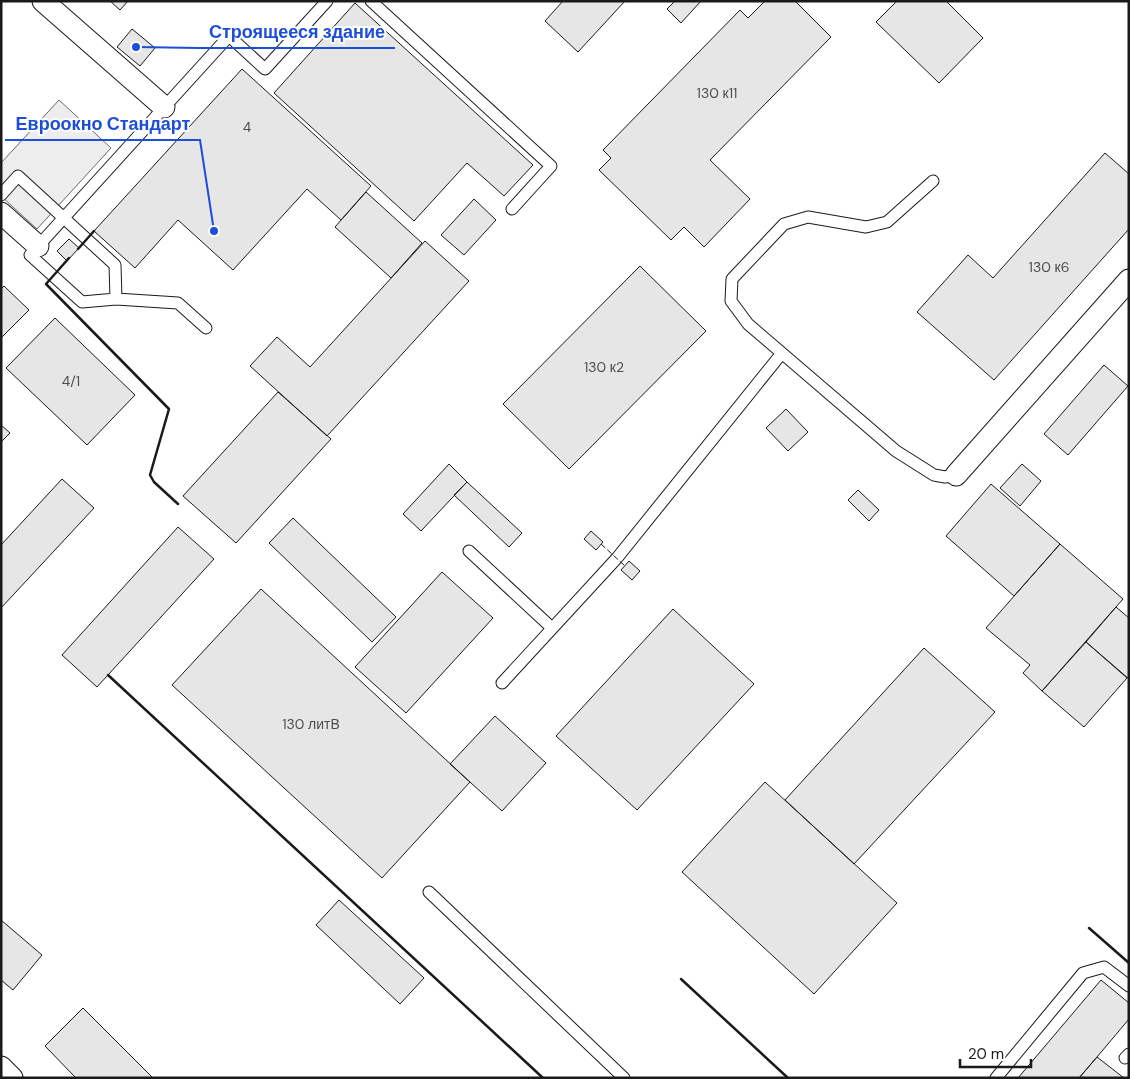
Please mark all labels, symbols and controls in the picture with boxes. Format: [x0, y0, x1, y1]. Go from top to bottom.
callout: Строящееся здание [199, 15, 395, 48]
text: Строящееся здание [209, 20, 385, 44]
house number: 130 к11 [697, 84, 737, 102]
callout: Евроокно Стандарт [5, 107, 200, 140]
text: Евроокно Стандарт [16, 112, 191, 136]
house number: 4 [243, 118, 252, 136]
house number: 130 к6 [1029, 258, 1069, 276]
house number: 130 к2 [584, 358, 624, 376]
house number: 4/1 [62, 372, 80, 390]
house number: 130 литВ [282, 715, 340, 733]
scale bar [960, 1036, 1031, 1068]
text: 20 m [968, 1044, 1004, 1064]

